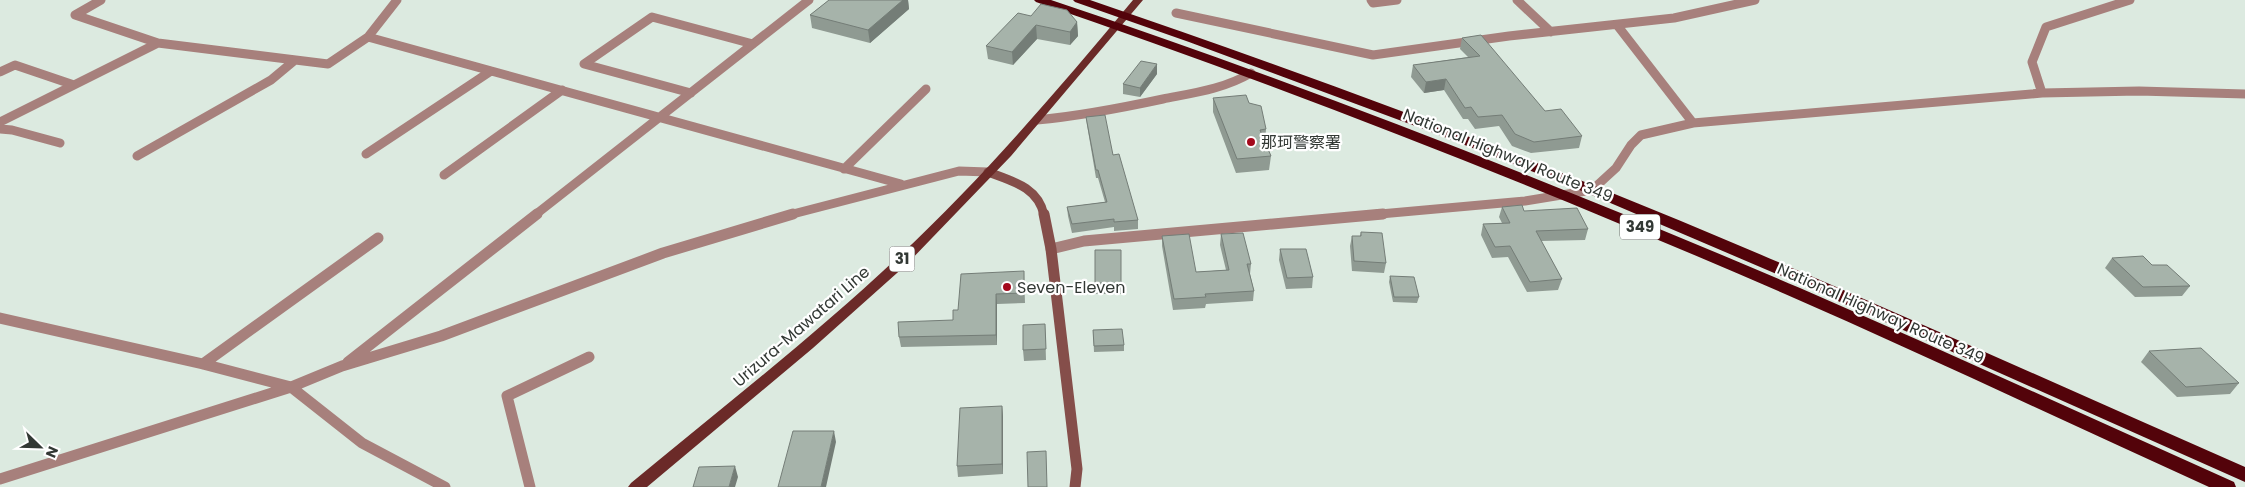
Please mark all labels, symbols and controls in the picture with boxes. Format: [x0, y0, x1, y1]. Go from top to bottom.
street label: National Highway Route 349 [1399, 103, 1616, 208]
place label: 那珂警察署 [1261, 131, 1341, 154]
marker: 那珂警察署 [1245, 136, 1257, 148]
road number: 349 [1620, 214, 1660, 240]
road number: 31 [890, 246, 914, 272]
street label: National Highway Route 349 [1774, 257, 1988, 370]
street label: Urizura-Mawatari Line [728, 261, 875, 392]
place label: Seven-Eleven [1017, 276, 1125, 299]
marker: Seven-Eleven [1001, 281, 1013, 293]
north arrow [15, 422, 65, 472]
text: N [41, 443, 63, 461]

